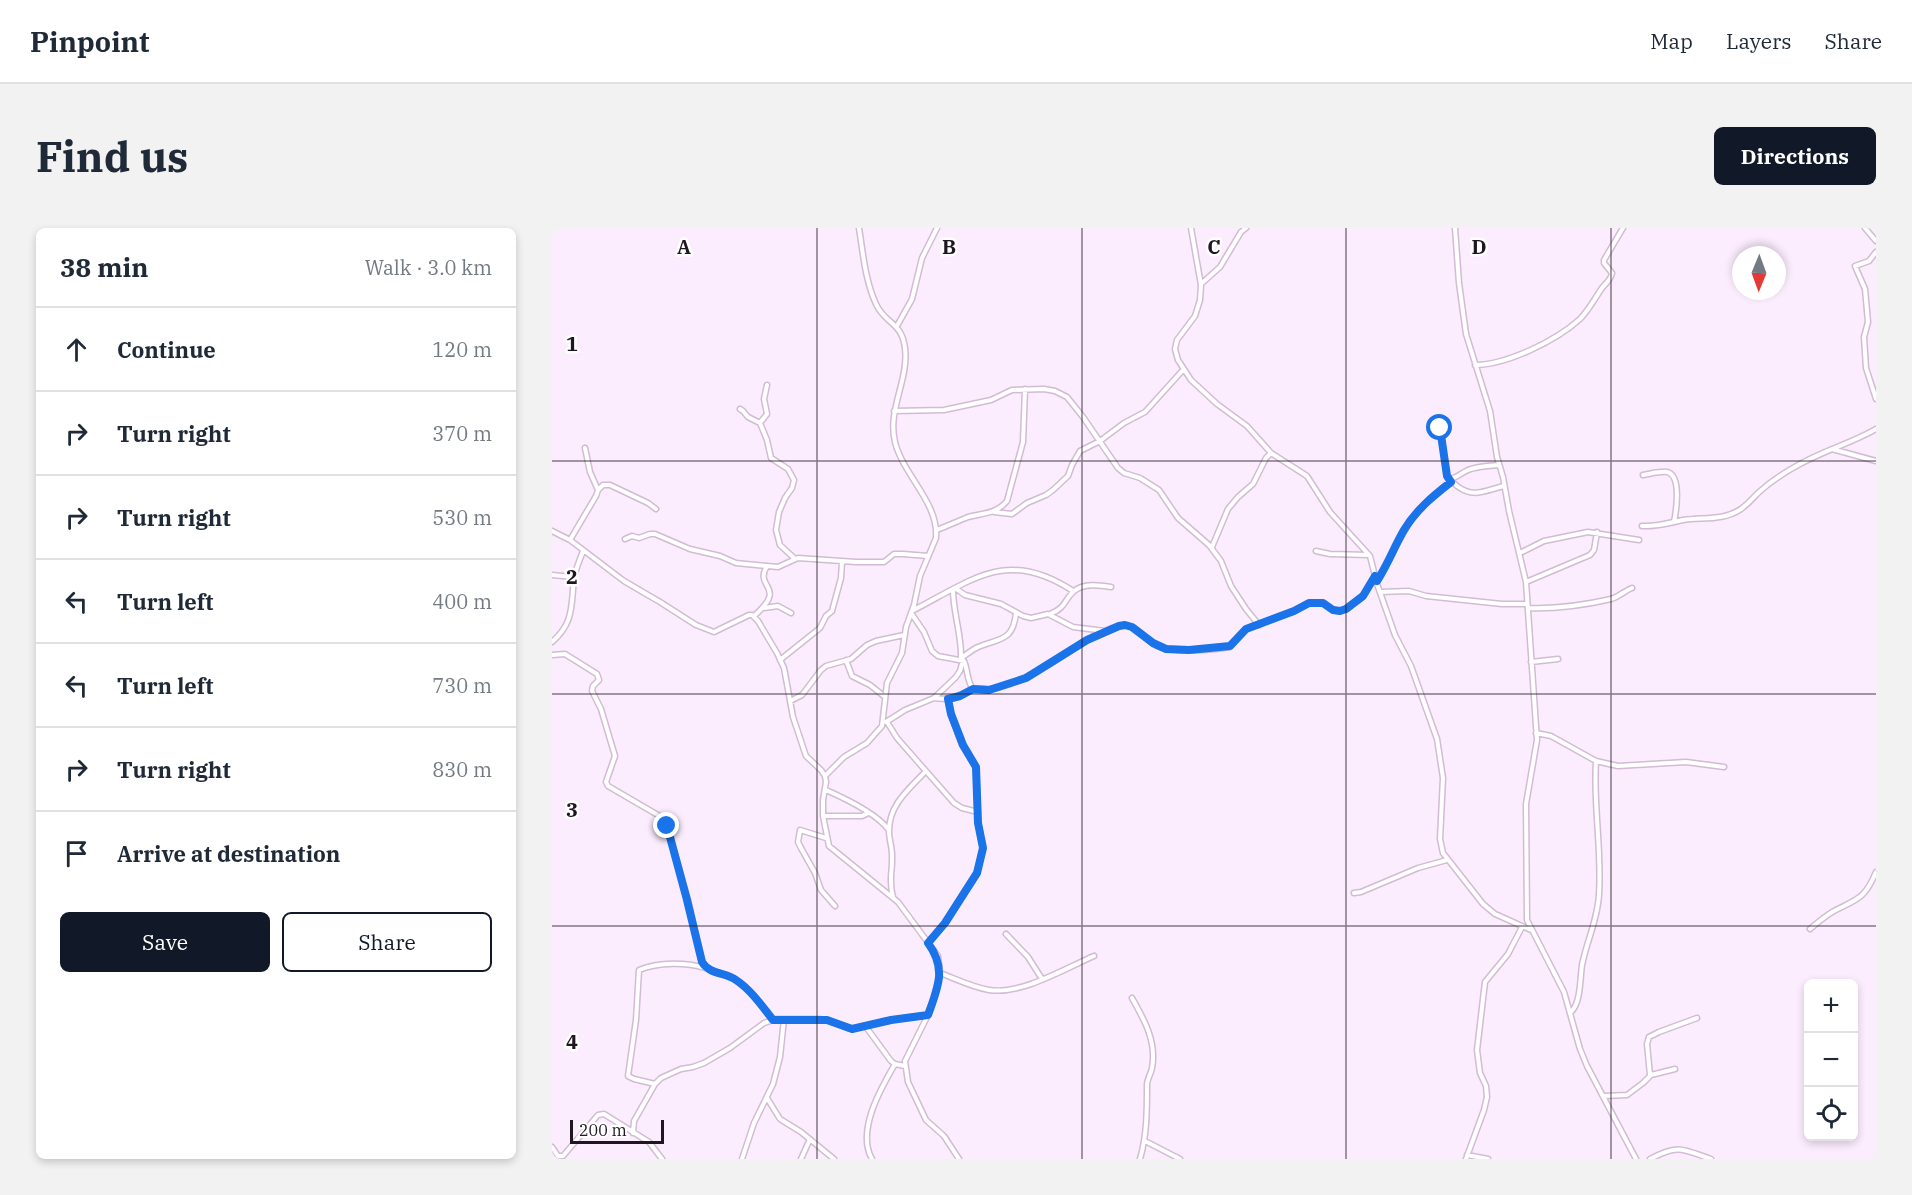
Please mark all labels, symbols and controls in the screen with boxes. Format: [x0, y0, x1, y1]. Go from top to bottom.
text: Pinpoint [30, 23, 150, 60]
text: Map [1650, 27, 1693, 55]
text: Layers [1726, 27, 1792, 55]
text: Share [1825, 27, 1882, 55]
button: Directions [1714, 127, 1876, 185]
text: Find us [36, 129, 188, 184]
text: A [677, 233, 691, 260]
text: B [942, 233, 956, 260]
text: C [1207, 233, 1221, 260]
text: D [1471, 233, 1487, 260]
north arrow [1732, 246, 1786, 300]
text: 38 min [60, 250, 148, 284]
text: Walk · 3.0 km [365, 254, 492, 281]
text: 1 [566, 330, 578, 357]
icon: ahead [60, 333, 93, 366]
text: Continue [117, 335, 216, 364]
text: 120 m [432, 336, 492, 363]
route start [1426, 414, 1452, 440]
icon: right [60, 417, 93, 450]
text: Turn right [117, 419, 231, 448]
text: 370 m [432, 420, 492, 447]
icon: right [60, 501, 93, 534]
text: Turn right [117, 503, 231, 532]
text: 530 m [432, 504, 492, 531]
text: 2 [566, 563, 578, 590]
icon: left [60, 585, 93, 618]
text: Turn left [117, 587, 213, 616]
text: 400 m [432, 588, 492, 615]
icon: left [60, 669, 93, 702]
text: Turn left [117, 671, 213, 700]
text: 730 m [432, 672, 492, 699]
icon: right [60, 753, 93, 786]
text: Turn right [117, 755, 231, 784]
text: 830 m [432, 756, 492, 783]
text: 3 [566, 796, 578, 823]
route end [653, 812, 679, 838]
icon: arrive [60, 837, 93, 870]
text: Arrive at destination [117, 839, 340, 868]
button: Save [60, 912, 270, 972]
button: Share [282, 912, 492, 972]
map controls [1804, 979, 1858, 1141]
button: + [1804, 979, 1858, 1033]
text: 4 [566, 1028, 578, 1055]
button: − [1804, 1033, 1858, 1087]
button: locate [1804, 1087, 1858, 1141]
scale bar [570, 1117, 664, 1144]
text: 200 m [579, 1120, 627, 1140]

